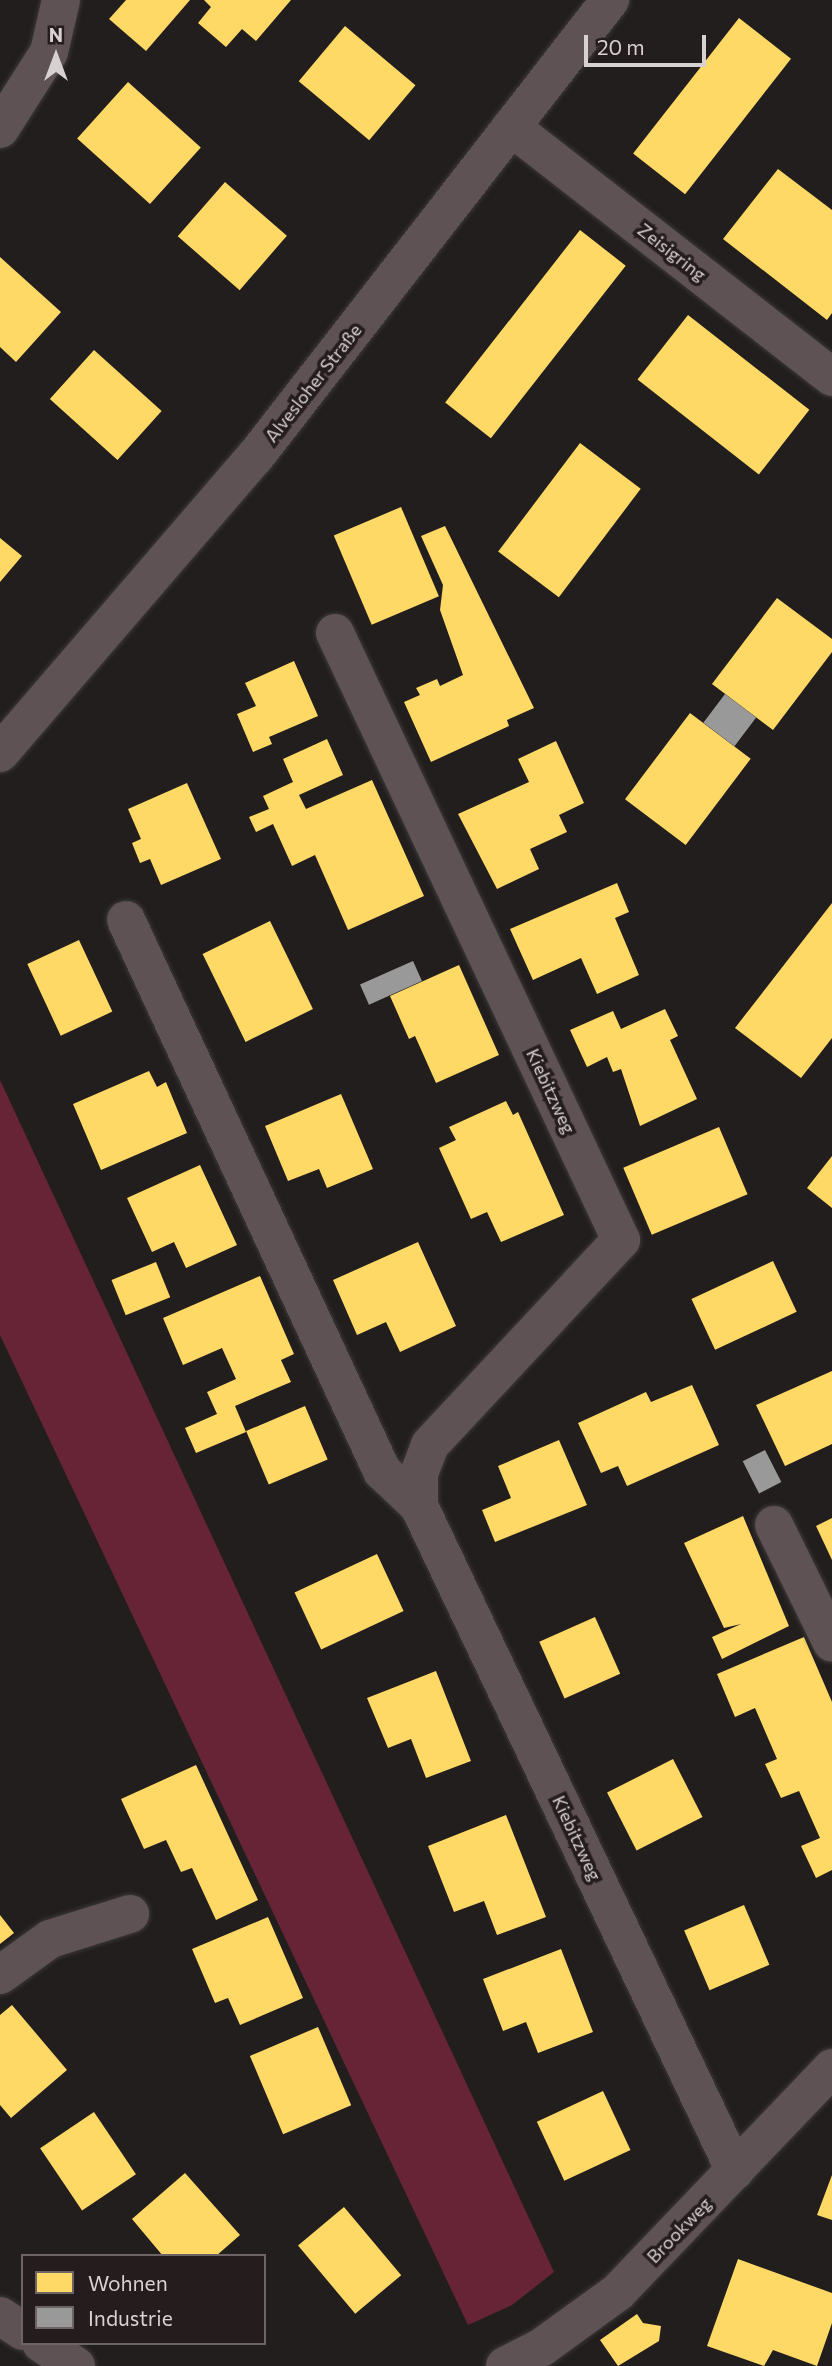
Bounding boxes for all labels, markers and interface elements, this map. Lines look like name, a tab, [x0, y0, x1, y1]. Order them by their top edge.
north arrow	[21, 21, 91, 91]
scale bar	[587, 21, 710, 65]
text: N	[49, 23, 63, 46]
text: 20 m	[597, 34, 645, 59]
street label: Zeisigring	[634, 219, 710, 285]
street label: Alvesloher Straße	[260, 320, 366, 446]
street label: Kiebitzweg	[522, 1045, 580, 1137]
street label: Kiebitzweg	[548, 1792, 606, 1884]
street label: Brookweg	[642, 2193, 716, 2267]
legend	[21, 2254, 266, 2345]
text: Wohnen	[88, 2270, 168, 2295]
text: Industrie	[88, 2305, 173, 2330]

